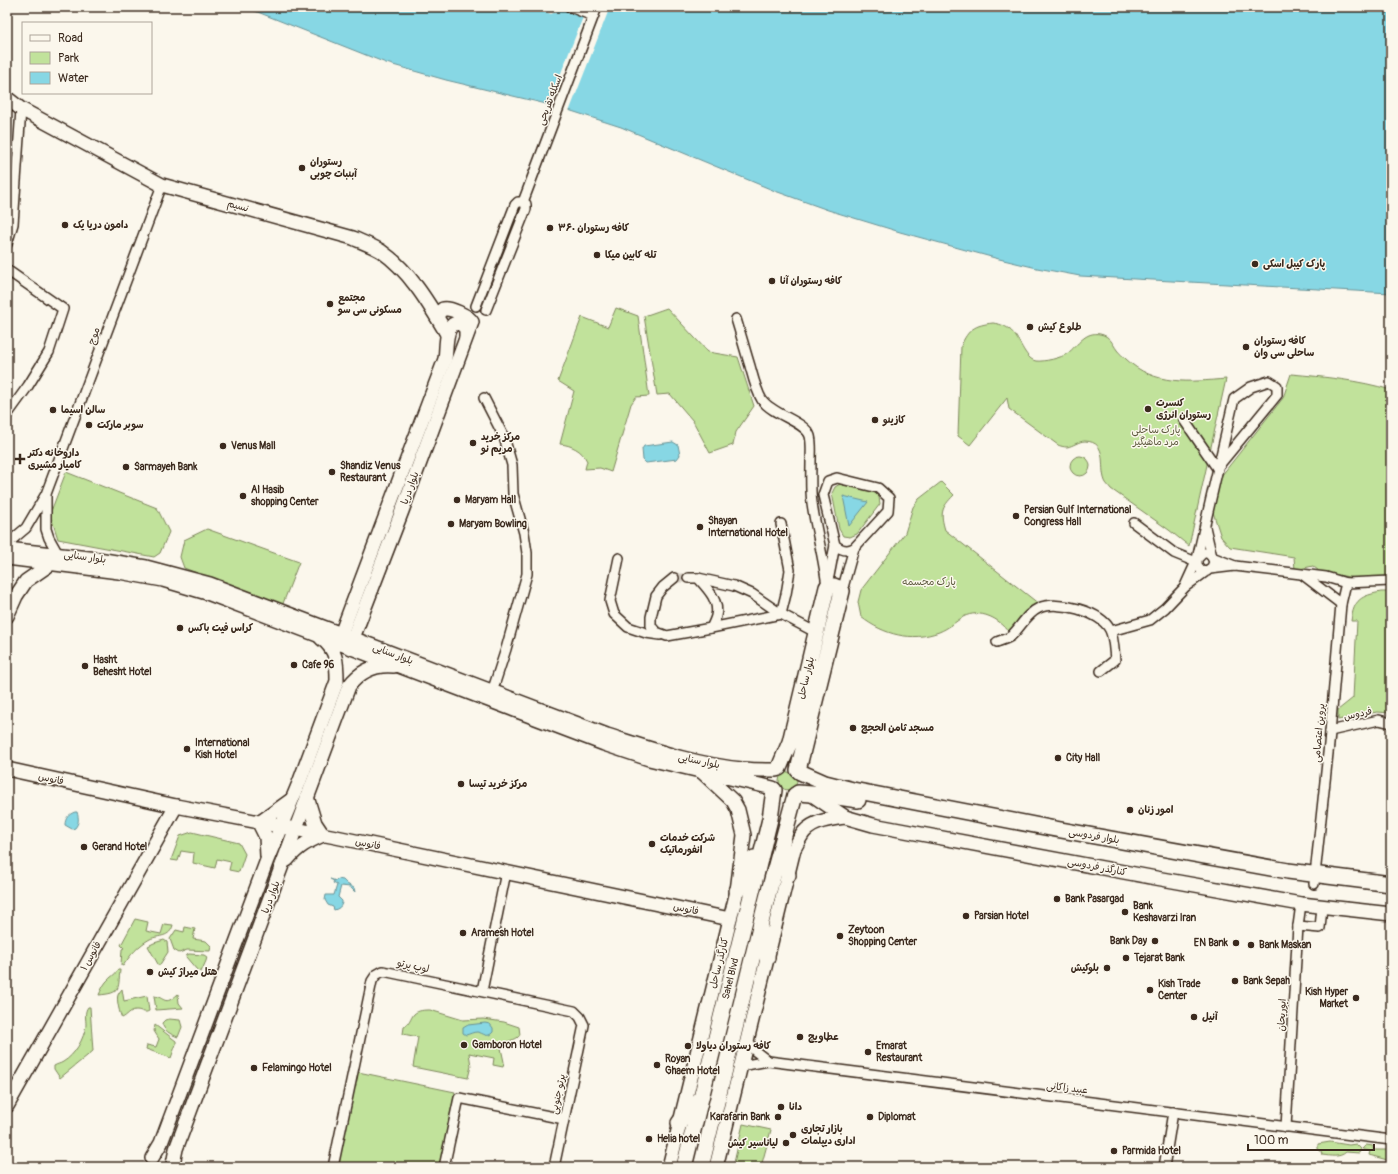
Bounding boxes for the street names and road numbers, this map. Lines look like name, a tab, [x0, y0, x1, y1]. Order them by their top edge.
street label: اسکله تفریحی	[535, 73, 566, 127]
street label: نسیم	[226, 197, 250, 216]
street label: موج	[85, 326, 104, 347]
street label: بلوار دریا	[399, 470, 421, 506]
street label: بلوار سنایی	[63, 548, 107, 567]
street label: بلوار سنایی	[371, 641, 415, 668]
street label: بلوار ساحل	[795, 655, 817, 700]
street label: پروین اعتصامی	[1310, 703, 1329, 763]
street label: فردوس	[1343, 705, 1373, 723]
street label: بلوار سنایی	[677, 751, 721, 772]
street label: فانوس	[37, 770, 65, 788]
street label: بلوار فردوسی	[1067, 826, 1120, 847]
street label: فانوس	[354, 835, 382, 853]
street label: کنارگذر فردوسی	[1066, 855, 1128, 880]
street label: بلوار دریا	[259, 879, 283, 915]
street label: فانوس	[672, 900, 700, 918]
street label: کنارگذر ساحل	[707, 936, 731, 990]
street label: فانوس ۱	[78, 939, 104, 973]
street label: لوپ پرتو	[395, 957, 430, 976]
street label: Sahel Blvd	[720, 957, 741, 1001]
street label: ابوریحان	[1275, 998, 1289, 1032]
street label: پرتو جنوبی	[548, 1073, 569, 1116]
street label: عبید زاکانی	[1045, 1079, 1088, 1097]

